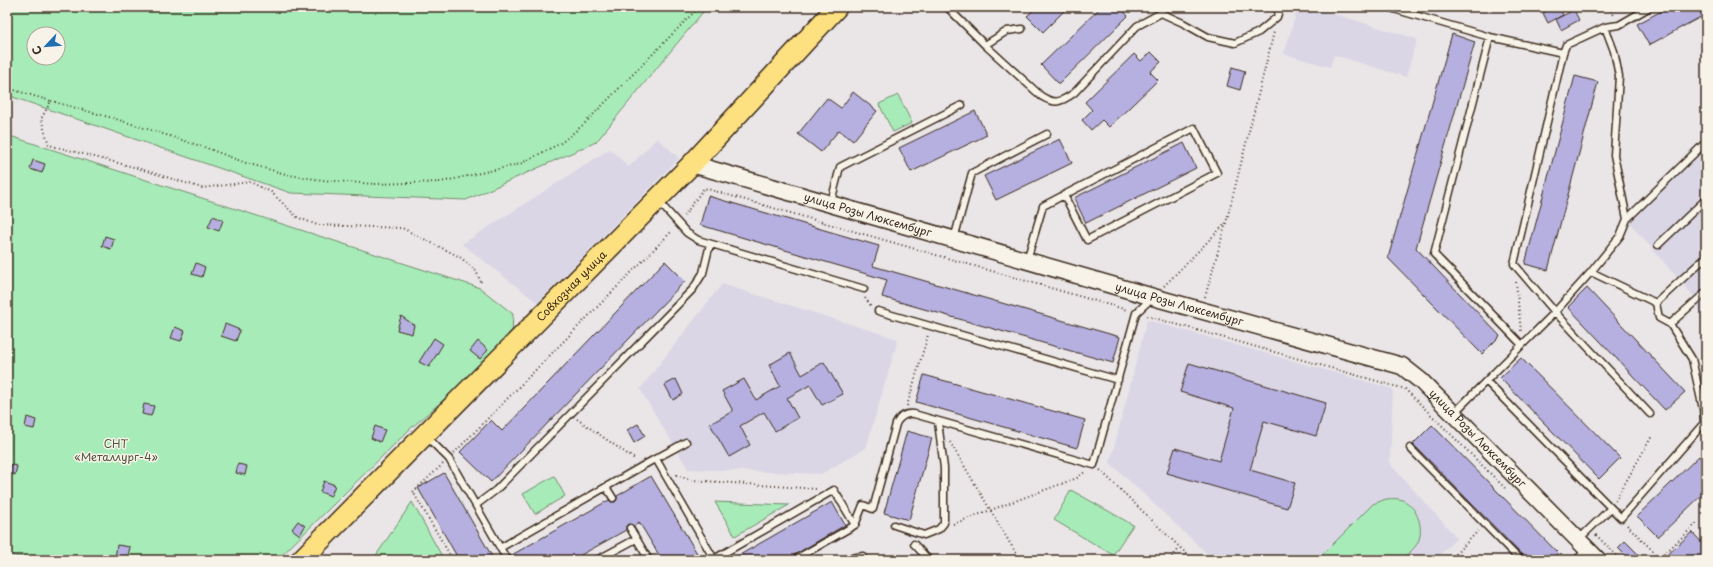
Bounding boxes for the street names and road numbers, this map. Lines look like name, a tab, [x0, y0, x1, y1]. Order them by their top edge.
street label: улица Розы Люксембург	[802, 188, 934, 241]
street label: Совхозная улица	[532, 246, 610, 325]
street label: улица Розы Люксембург	[1113, 278, 1245, 330]
street label: улица Розы Люксембург	[1425, 385, 1531, 491]

